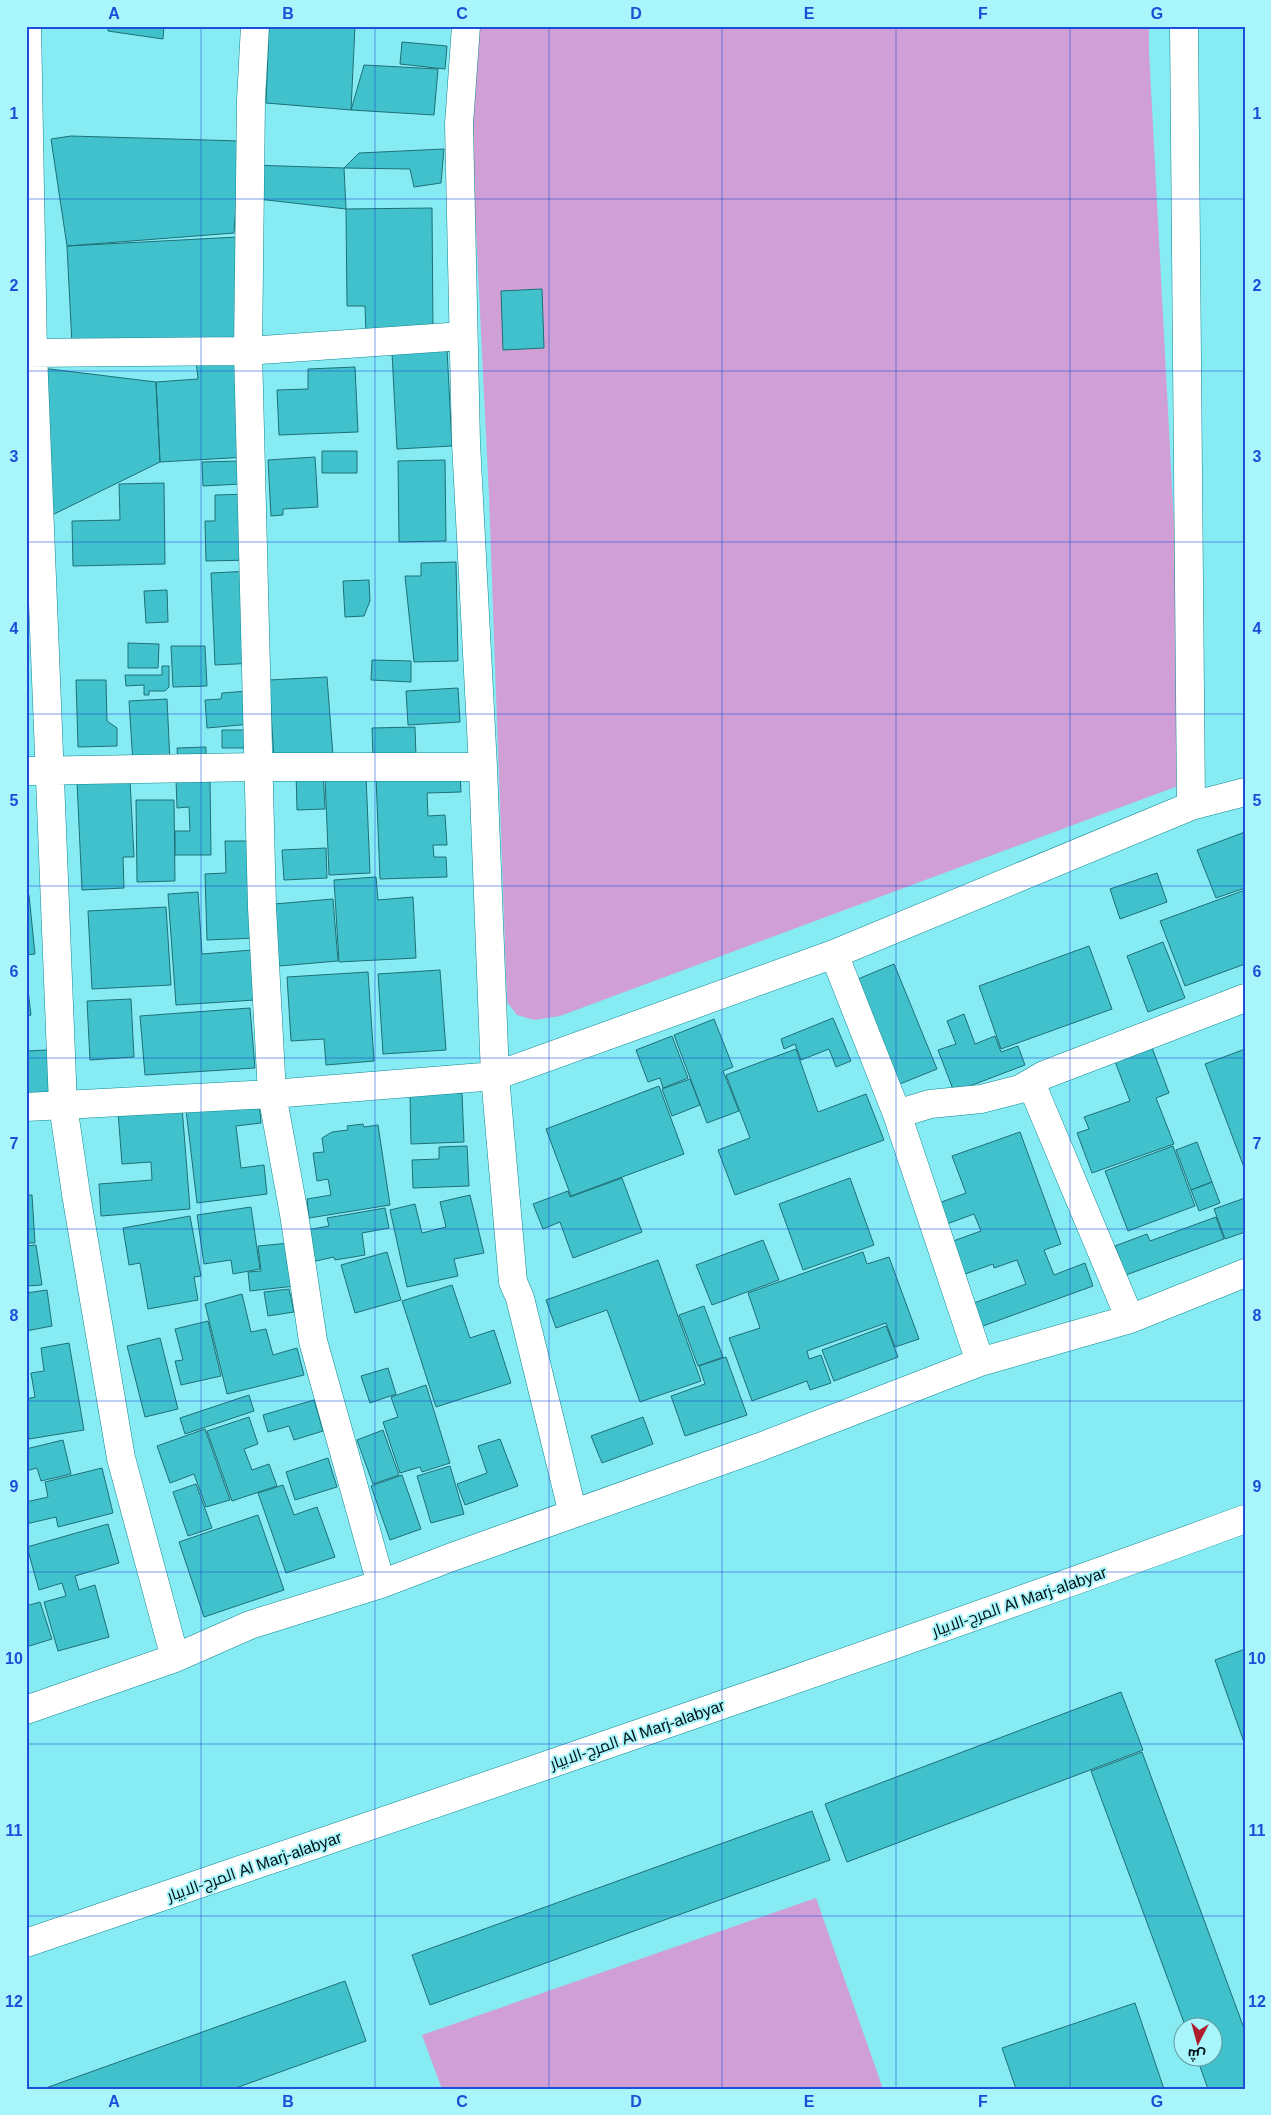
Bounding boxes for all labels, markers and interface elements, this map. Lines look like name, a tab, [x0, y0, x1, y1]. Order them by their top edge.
text: A	[108, 5, 120, 22]
text: B	[282, 5, 294, 22]
text: C	[456, 5, 468, 22]
text: D	[630, 5, 642, 22]
text: E	[804, 5, 815, 22]
text: F	[978, 5, 988, 22]
text: G	[1151, 5, 1163, 22]
text: 1	[10, 105, 19, 122]
text: 1	[1253, 105, 1262, 122]
text: 2	[10, 277, 19, 294]
text: 2	[1253, 277, 1262, 294]
text: 3	[10, 448, 19, 465]
text: 3	[1253, 448, 1262, 465]
text: 4	[10, 620, 19, 637]
text: 4	[1253, 620, 1262, 637]
text: 5	[10, 792, 19, 809]
text: 5	[1253, 792, 1262, 809]
text: 6	[10, 963, 19, 980]
text: 6	[1253, 963, 1262, 980]
text: 7	[10, 1135, 19, 1152]
text: 7	[1253, 1135, 1262, 1152]
text: 8	[10, 1307, 19, 1324]
text: 8	[1253, 1307, 1262, 1324]
text: 9	[10, 1478, 19, 1495]
text: 9	[1253, 1478, 1262, 1495]
street label: المرج-الابيار Al Marj-alabyar	[929, 1563, 1110, 1643]
text: 10	[5, 1650, 23, 1667]
text: 10	[1248, 1650, 1266, 1667]
street label: المرج-الابيار Al Marj-alabyar	[547, 1696, 728, 1776]
text: 11	[6, 1822, 23, 1839]
text: 11	[1249, 1822, 1266, 1839]
street label: المرج-الابيار Al Marj-alabyar	[164, 1828, 345, 1908]
text: 12	[5, 1993, 23, 2010]
text: 12	[1248, 1993, 1266, 2010]
north arrow	[1174, 2018, 1224, 2068]
text: ش	[1187, 2045, 1207, 2064]
text: A	[108, 2093, 120, 2110]
text: B	[282, 2093, 294, 2110]
text: C	[456, 2093, 468, 2110]
text: D	[630, 2093, 642, 2110]
text: E	[804, 2093, 815, 2110]
text: F	[978, 2093, 988, 2110]
text: G	[1151, 2093, 1163, 2110]

